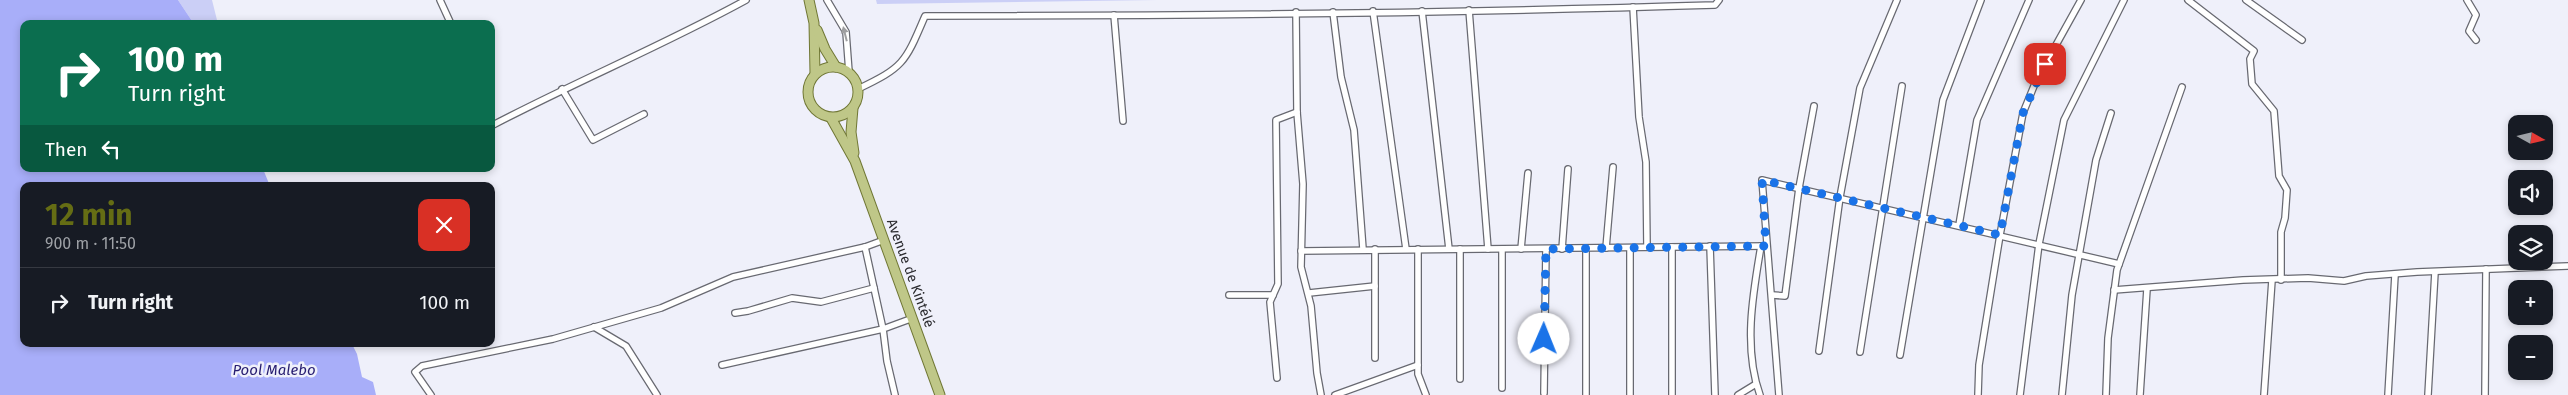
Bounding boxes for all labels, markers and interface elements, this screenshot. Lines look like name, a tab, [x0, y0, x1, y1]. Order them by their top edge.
one-way arrow	[841, 26, 849, 41]
text: 100 m	[128, 38, 223, 80]
icon: right	[45, 40, 110, 105]
pin	[2024, 43, 2066, 85]
icon: arrive	[2031, 50, 2059, 78]
text: Turn right	[128, 80, 225, 107]
north arrow	[2508, 115, 2552, 160]
map controls	[2508, 115, 2553, 380]
icon: left	[97, 135, 125, 163]
text: Then	[45, 138, 87, 161]
button: sound	[2508, 170, 2553, 215]
text: 12 min	[45, 197, 133, 233]
button: close	[418, 199, 470, 251]
street label: Avenue de Kintélé	[883, 217, 938, 330]
button: layers	[2508, 225, 2553, 270]
text: 900 m · 11:50	[45, 234, 136, 253]
button: +	[2508, 280, 2553, 325]
icon: right	[45, 289, 73, 317]
text: Turn right	[88, 291, 173, 314]
text: 100 m	[419, 291, 470, 314]
position arrow	[1517, 312, 1569, 364]
button: −	[2508, 335, 2553, 380]
water label: Pool Malebo	[232, 361, 316, 379]

